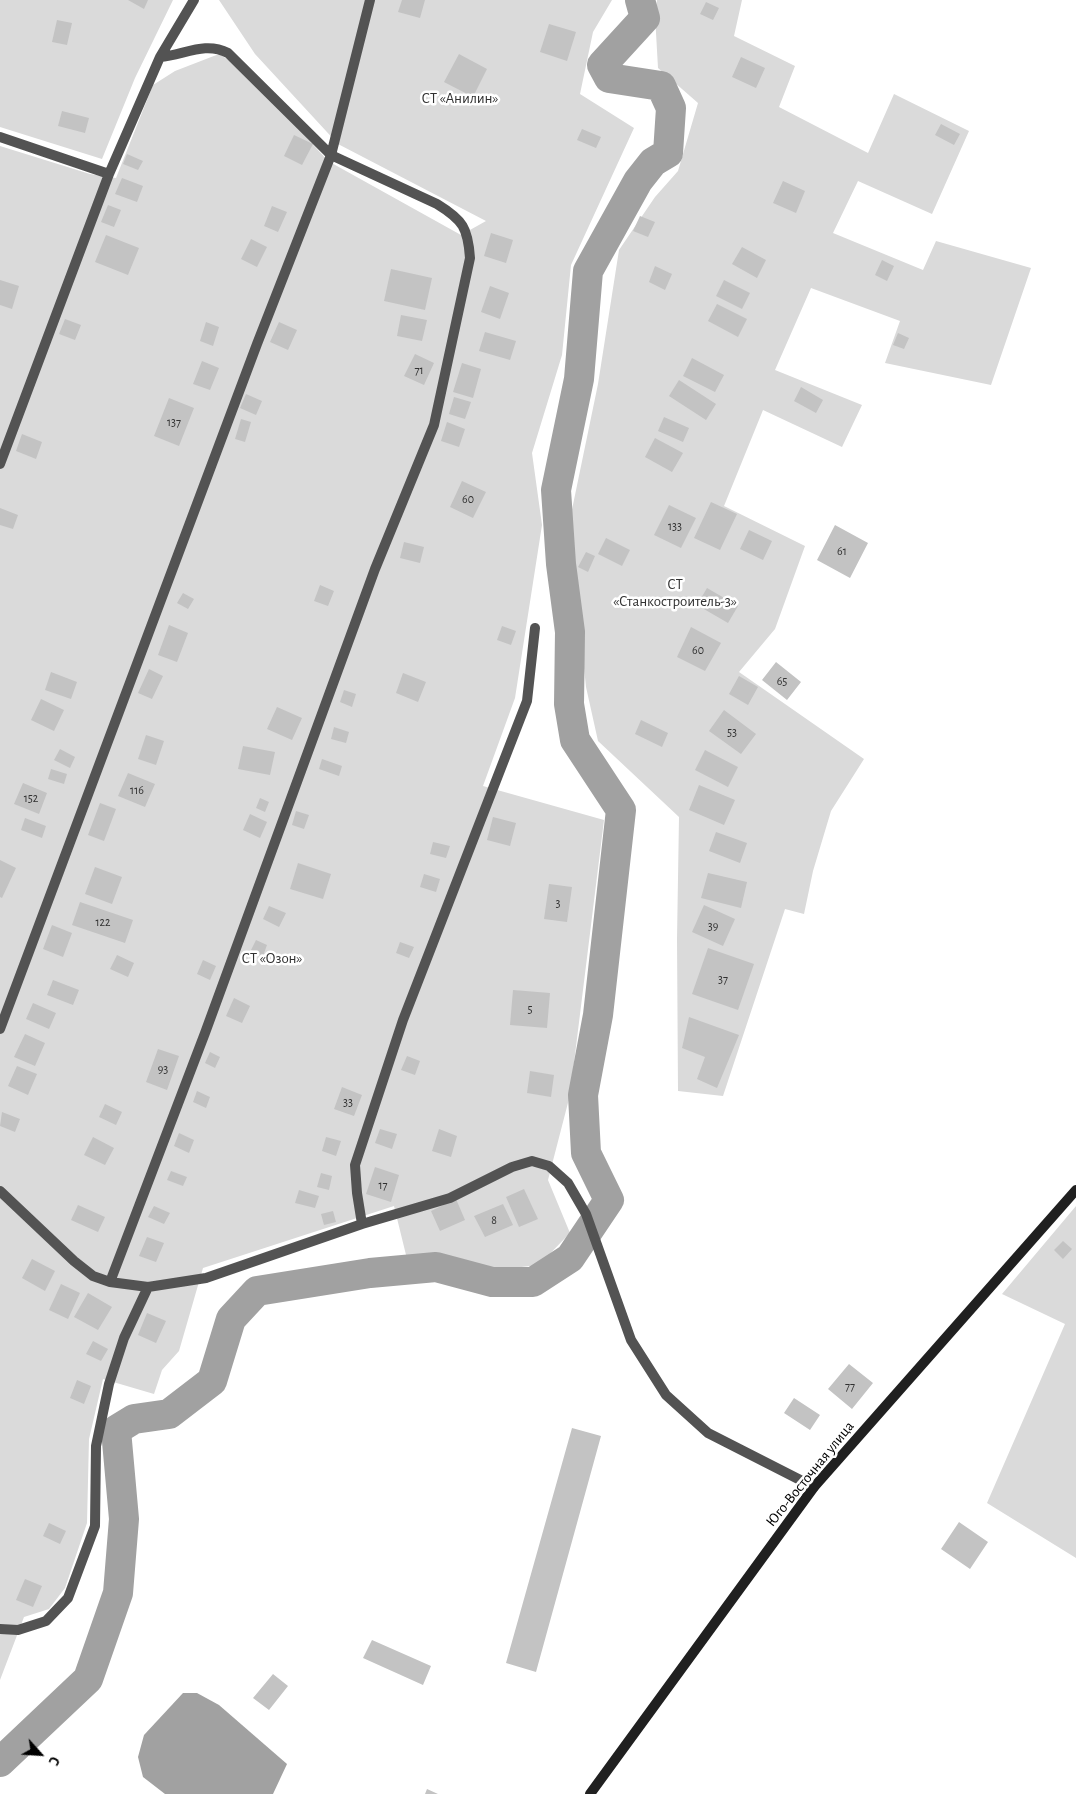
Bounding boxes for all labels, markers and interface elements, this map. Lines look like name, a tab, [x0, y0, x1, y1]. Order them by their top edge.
park label: СТ «Анилин»	[421, 89, 499, 107]
house number: 71	[414, 363, 424, 377]
house number: 137	[167, 415, 181, 429]
house number: 60	[462, 492, 474, 506]
house number: 133	[668, 519, 682, 533]
house number: 61	[837, 544, 847, 558]
park label: СТ «Станкостроитель-3»	[613, 575, 737, 610]
house number: 60	[692, 643, 704, 657]
house number: 65	[777, 674, 787, 688]
house number: 53	[727, 725, 737, 739]
house number: 116	[130, 783, 144, 797]
house number: 152	[24, 791, 38, 805]
house number: 3	[556, 896, 560, 910]
house number: 122	[95, 915, 111, 929]
house number: 39	[708, 919, 718, 933]
park label: СТ «Озон»	[241, 949, 303, 967]
house number: 37	[718, 972, 728, 986]
house number: 5	[527, 1002, 533, 1016]
house number: 93	[158, 1062, 168, 1076]
house number: 33	[343, 1095, 353, 1109]
house number: 17	[378, 1178, 388, 1192]
house number: 8	[491, 1213, 497, 1227]
house number: 77	[845, 1379, 855, 1393]
street label: Юго-Восточная улица	[762, 1418, 858, 1530]
north arrow	[15, 1729, 65, 1779]
text: С	[45, 1754, 61, 1767]

